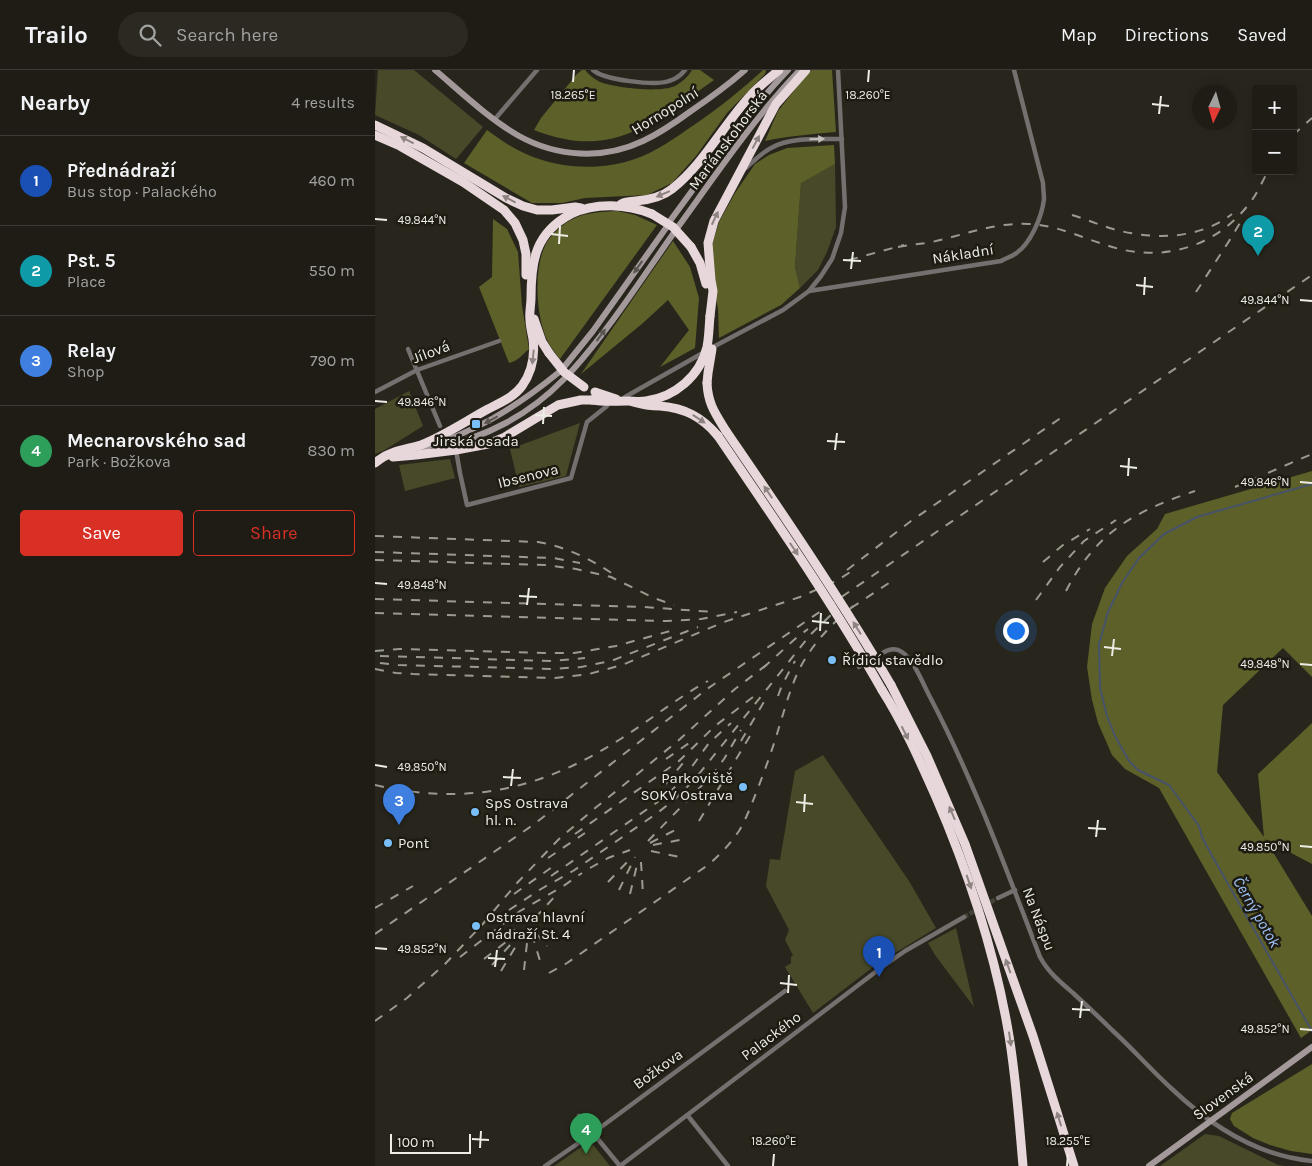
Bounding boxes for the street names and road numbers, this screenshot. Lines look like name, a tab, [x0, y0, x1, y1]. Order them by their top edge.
street label: Hornopolní	[628, 83, 702, 139]
street label: Mariánskohorská	[685, 87, 771, 193]
street label: Nákladní	[931, 240, 995, 268]
street label: Jílová	[410, 337, 452, 367]
street label: Ibsenova	[496, 460, 560, 492]
street label: Na Náspu	[1019, 885, 1059, 953]
street label: Palackého	[738, 1008, 804, 1064]
street label: Božkova	[630, 1045, 686, 1093]
street label: Slovenská	[1189, 1068, 1257, 1124]

